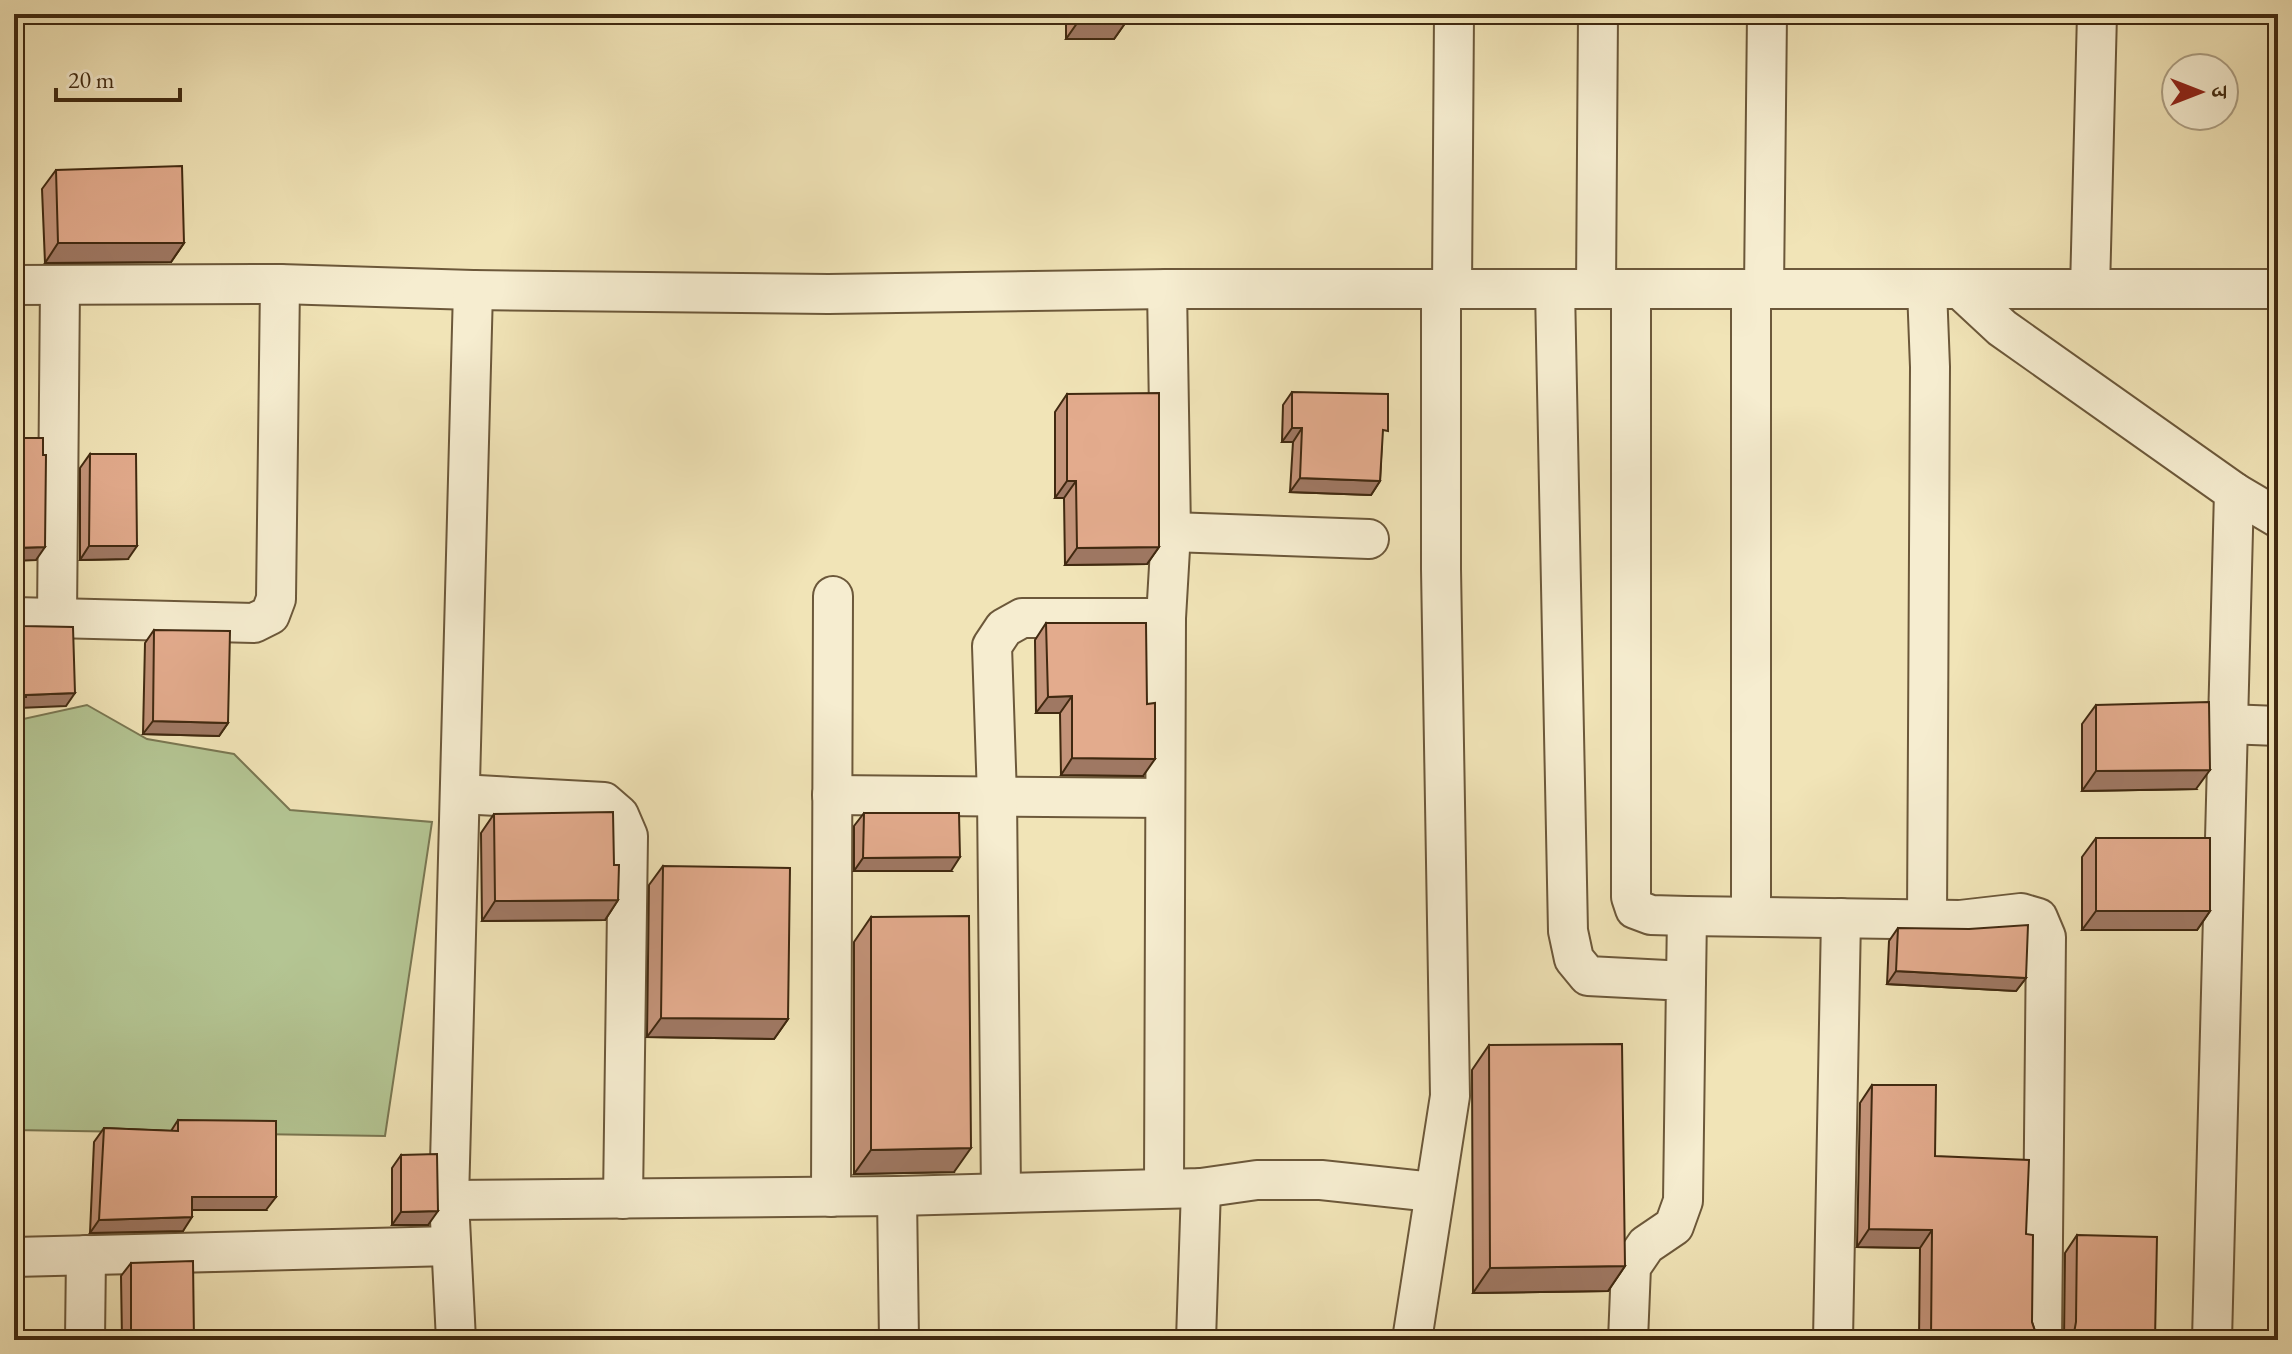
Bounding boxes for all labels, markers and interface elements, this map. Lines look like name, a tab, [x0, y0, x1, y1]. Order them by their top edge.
scale bar	[56, 52, 180, 102]
north arrow	[2160, 52, 2240, 132]
text: 20 m	[68, 64, 115, 95]
text: उ	[2205, 84, 2234, 99]

